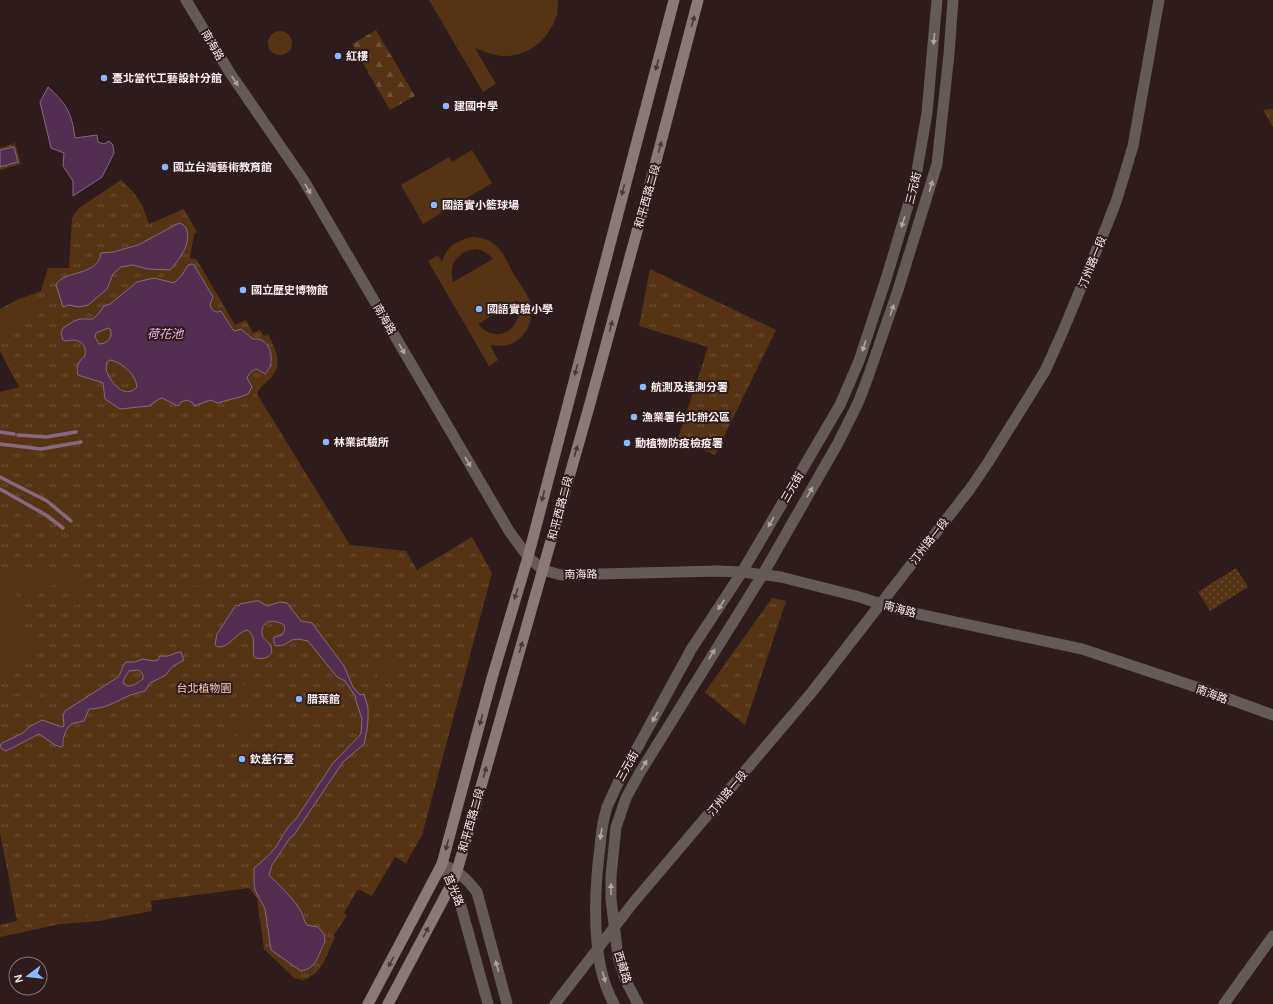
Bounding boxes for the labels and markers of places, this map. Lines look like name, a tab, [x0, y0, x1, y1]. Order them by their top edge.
place label: 紅樓	[346, 50, 368, 62]
marker: 紅樓	[333, 51, 343, 61]
place label: 臺北當代工藝設計分館	[112, 72, 222, 84]
marker: 臺北當代工藝設計分館	[99, 73, 109, 83]
place label: 建國中學	[454, 100, 498, 112]
marker: 建國中學	[441, 101, 451, 111]
place label: 國立台灣藝術教育館	[173, 161, 272, 173]
marker: 國立台灣藝術教育館	[160, 162, 170, 172]
place label: 國語實小籃球場	[442, 199, 519, 211]
marker: 國語實小籃球場	[429, 200, 439, 210]
place label: 國立歷史博物館	[251, 284, 328, 296]
marker: 國立歷史博物館	[238, 285, 248, 295]
place label: 國語實驗小學	[487, 303, 553, 315]
marker: 國語實驗小學	[474, 304, 484, 314]
place label: 航測及遙測分署	[651, 381, 728, 393]
marker: 航測及遙測分署	[638, 382, 648, 392]
place label: 漁業署台北辦公區	[642, 411, 730, 423]
marker: 漁業署台北辦公區	[629, 412, 639, 422]
place label: 林業試驗所	[334, 436, 389, 448]
marker: 林業試驗所	[321, 437, 331, 447]
place label: 動植物防疫檢疫署	[635, 437, 723, 449]
marker: 動植物防疫檢疫署	[622, 438, 632, 448]
place label: 腊葉館	[307, 693, 340, 705]
marker: 腊葉館	[294, 694, 304, 704]
place label: 欽差行臺	[250, 753, 294, 765]
marker: 欽差行臺	[237, 754, 247, 764]

